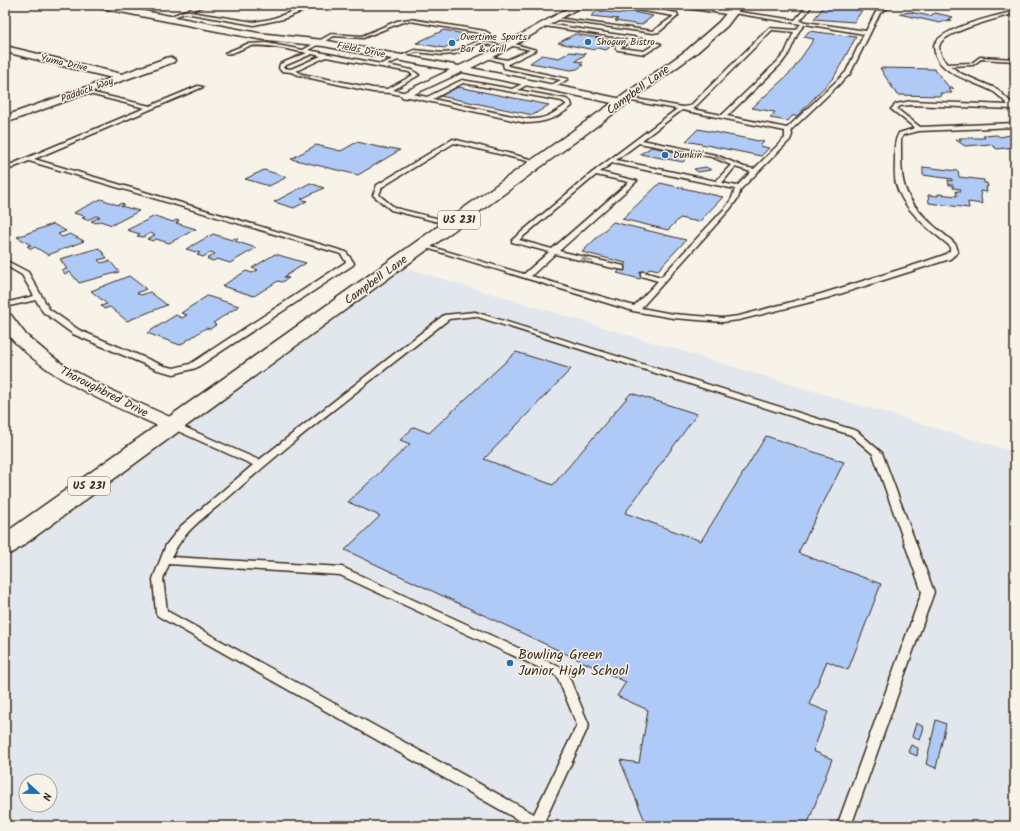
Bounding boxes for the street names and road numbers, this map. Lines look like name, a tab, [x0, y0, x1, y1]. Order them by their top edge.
street label: Fields Drive	[336, 38, 387, 63]
street label: Yuma Drive	[39, 50, 90, 76]
street label: Campbell Lane	[602, 60, 674, 120]
street label: Paddock Way	[58, 73, 116, 107]
road number: US 231	[438, 211, 480, 229]
street label: Campbell Lane	[340, 250, 412, 310]
street label: Thoroughbred Drive	[56, 361, 152, 423]
road number: US 231	[68, 477, 110, 495]

